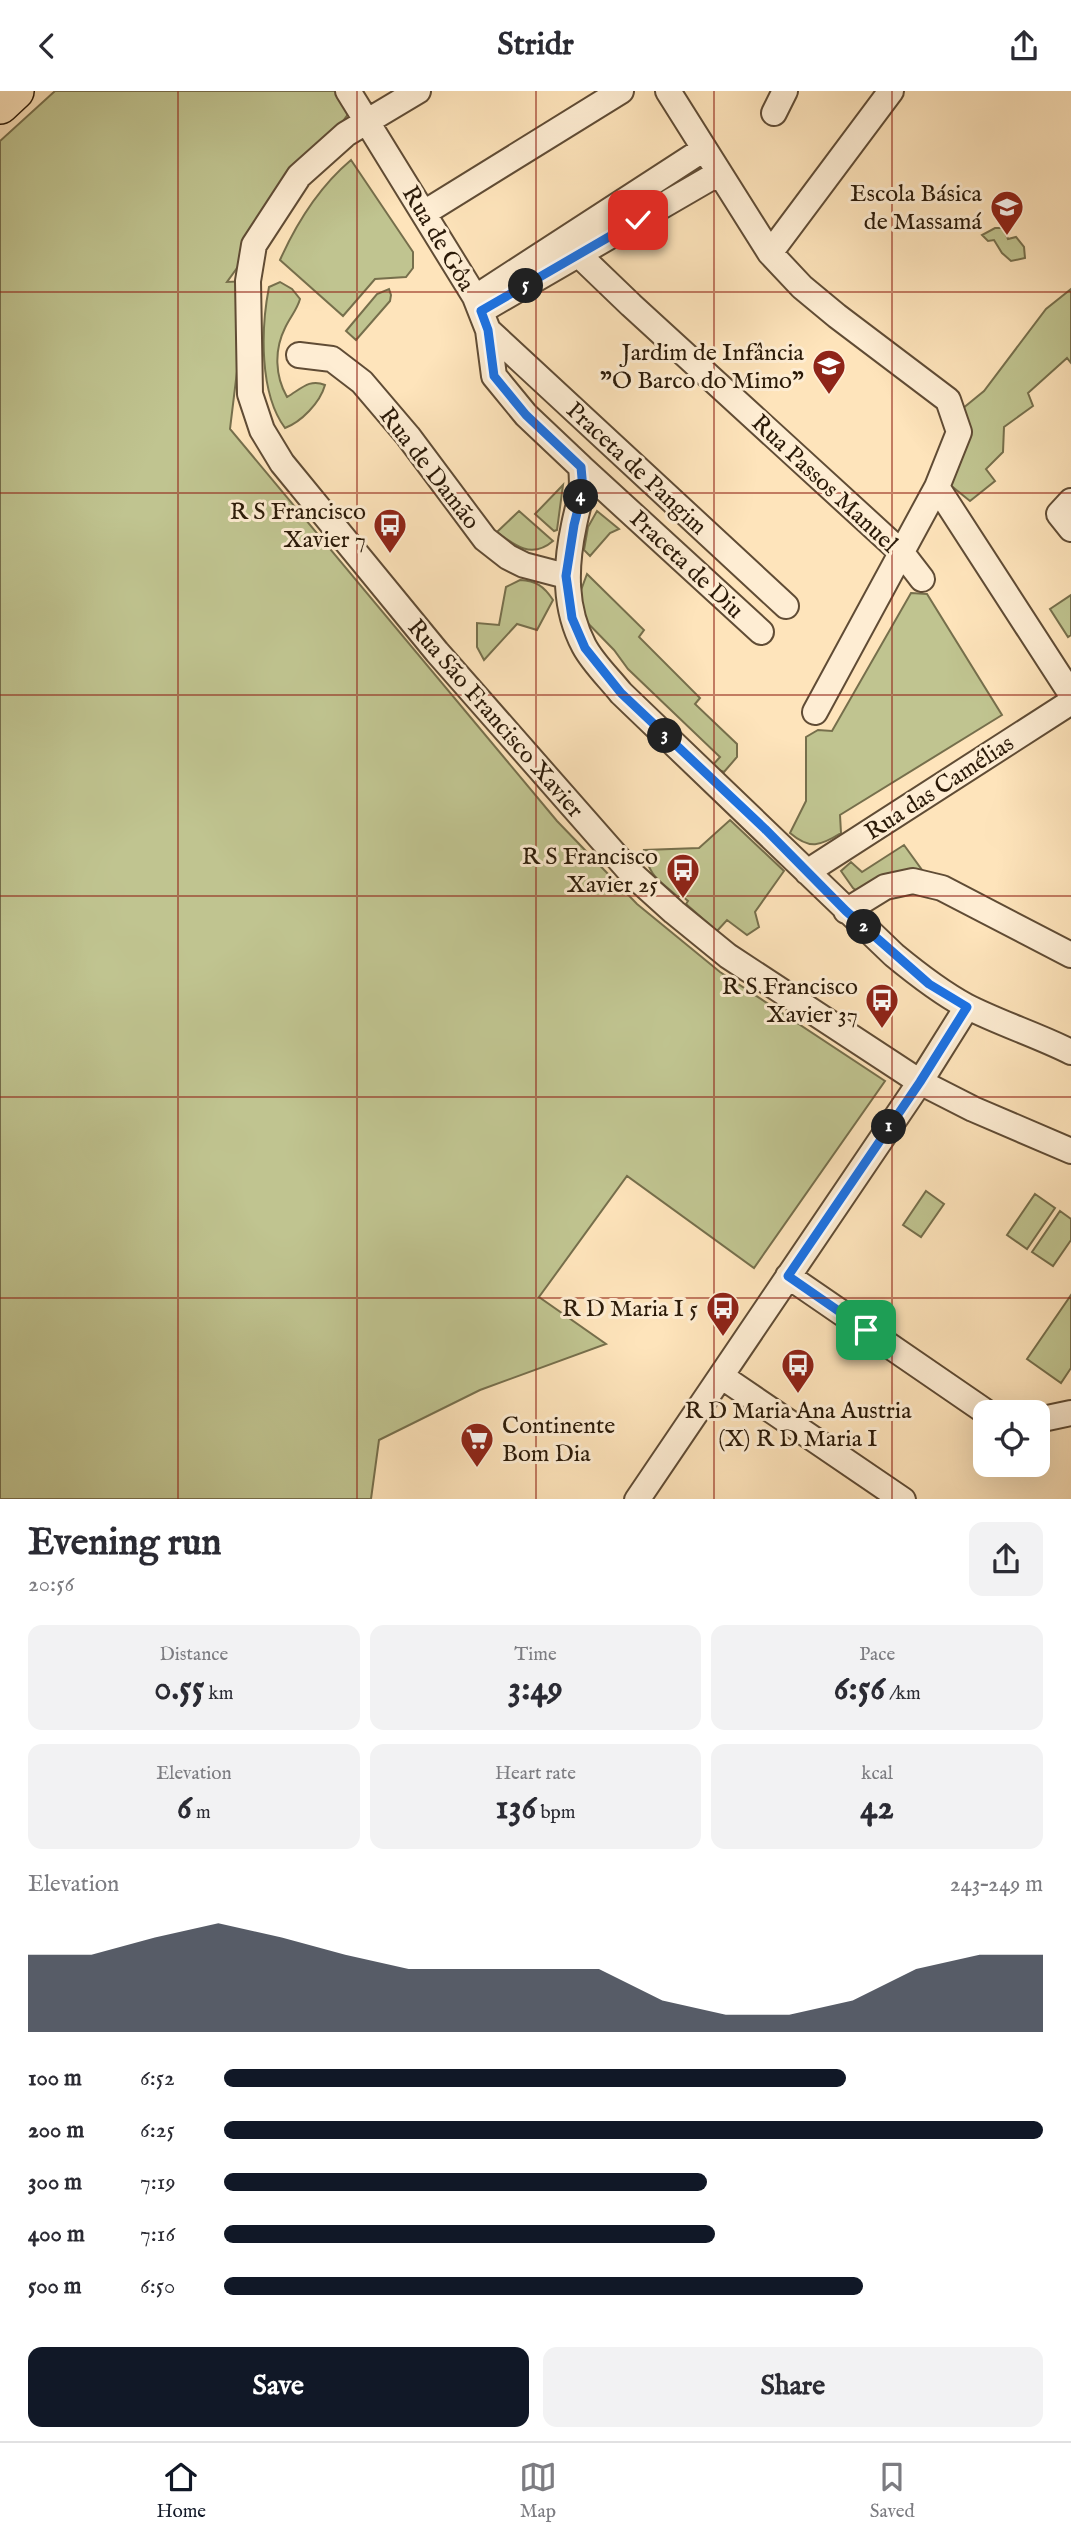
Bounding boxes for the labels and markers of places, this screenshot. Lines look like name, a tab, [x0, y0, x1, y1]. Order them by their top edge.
place label: Escola Básica de Massamá	[850, 179, 983, 238]
school or university icon: Escola Básica de Massamá	[988, 188, 1026, 237]
pin	[608, 190, 668, 250]
pin: 5	[508, 269, 544, 303]
place label: Jardim de Infância "O Barco do Mimo"	[600, 338, 805, 397]
school or university icon: Jardim de Infância "O Barco do Mimo"	[810, 347, 848, 396]
pin: 4	[564, 479, 598, 515]
place label: R S Francisco Xavier 7	[230, 497, 366, 556]
bus stop icon: R S Francisco Xavier 7	[371, 506, 409, 555]
pin: 3	[648, 719, 682, 753]
place label: R S Francisco Xavier 25	[522, 842, 658, 901]
bus stop icon: R S Francisco Xavier 25	[664, 851, 702, 900]
pin: 2	[846, 909, 882, 945]
place label: R S Francisco Xavier 37	[722, 972, 858, 1031]
bus stop icon: R S Francisco Xavier 37	[863, 981, 901, 1030]
pin: 1	[872, 1109, 906, 1145]
bus stop icon: R D Maria I 5	[704, 1289, 742, 1338]
place label: R D Maria I 5	[562, 1294, 698, 1325]
pin	[836, 1300, 896, 1360]
bus stop icon: R D Maria Ana Austria (X) R D Maria I	[779, 1346, 817, 1395]
place label: R D Maria Ana Austria (X) R D Maria I	[684, 1396, 912, 1455]
place label: Continente Bom Dia	[502, 1411, 615, 1470]
supermarket icon: Continente Bom Dia	[458, 1420, 496, 1469]

